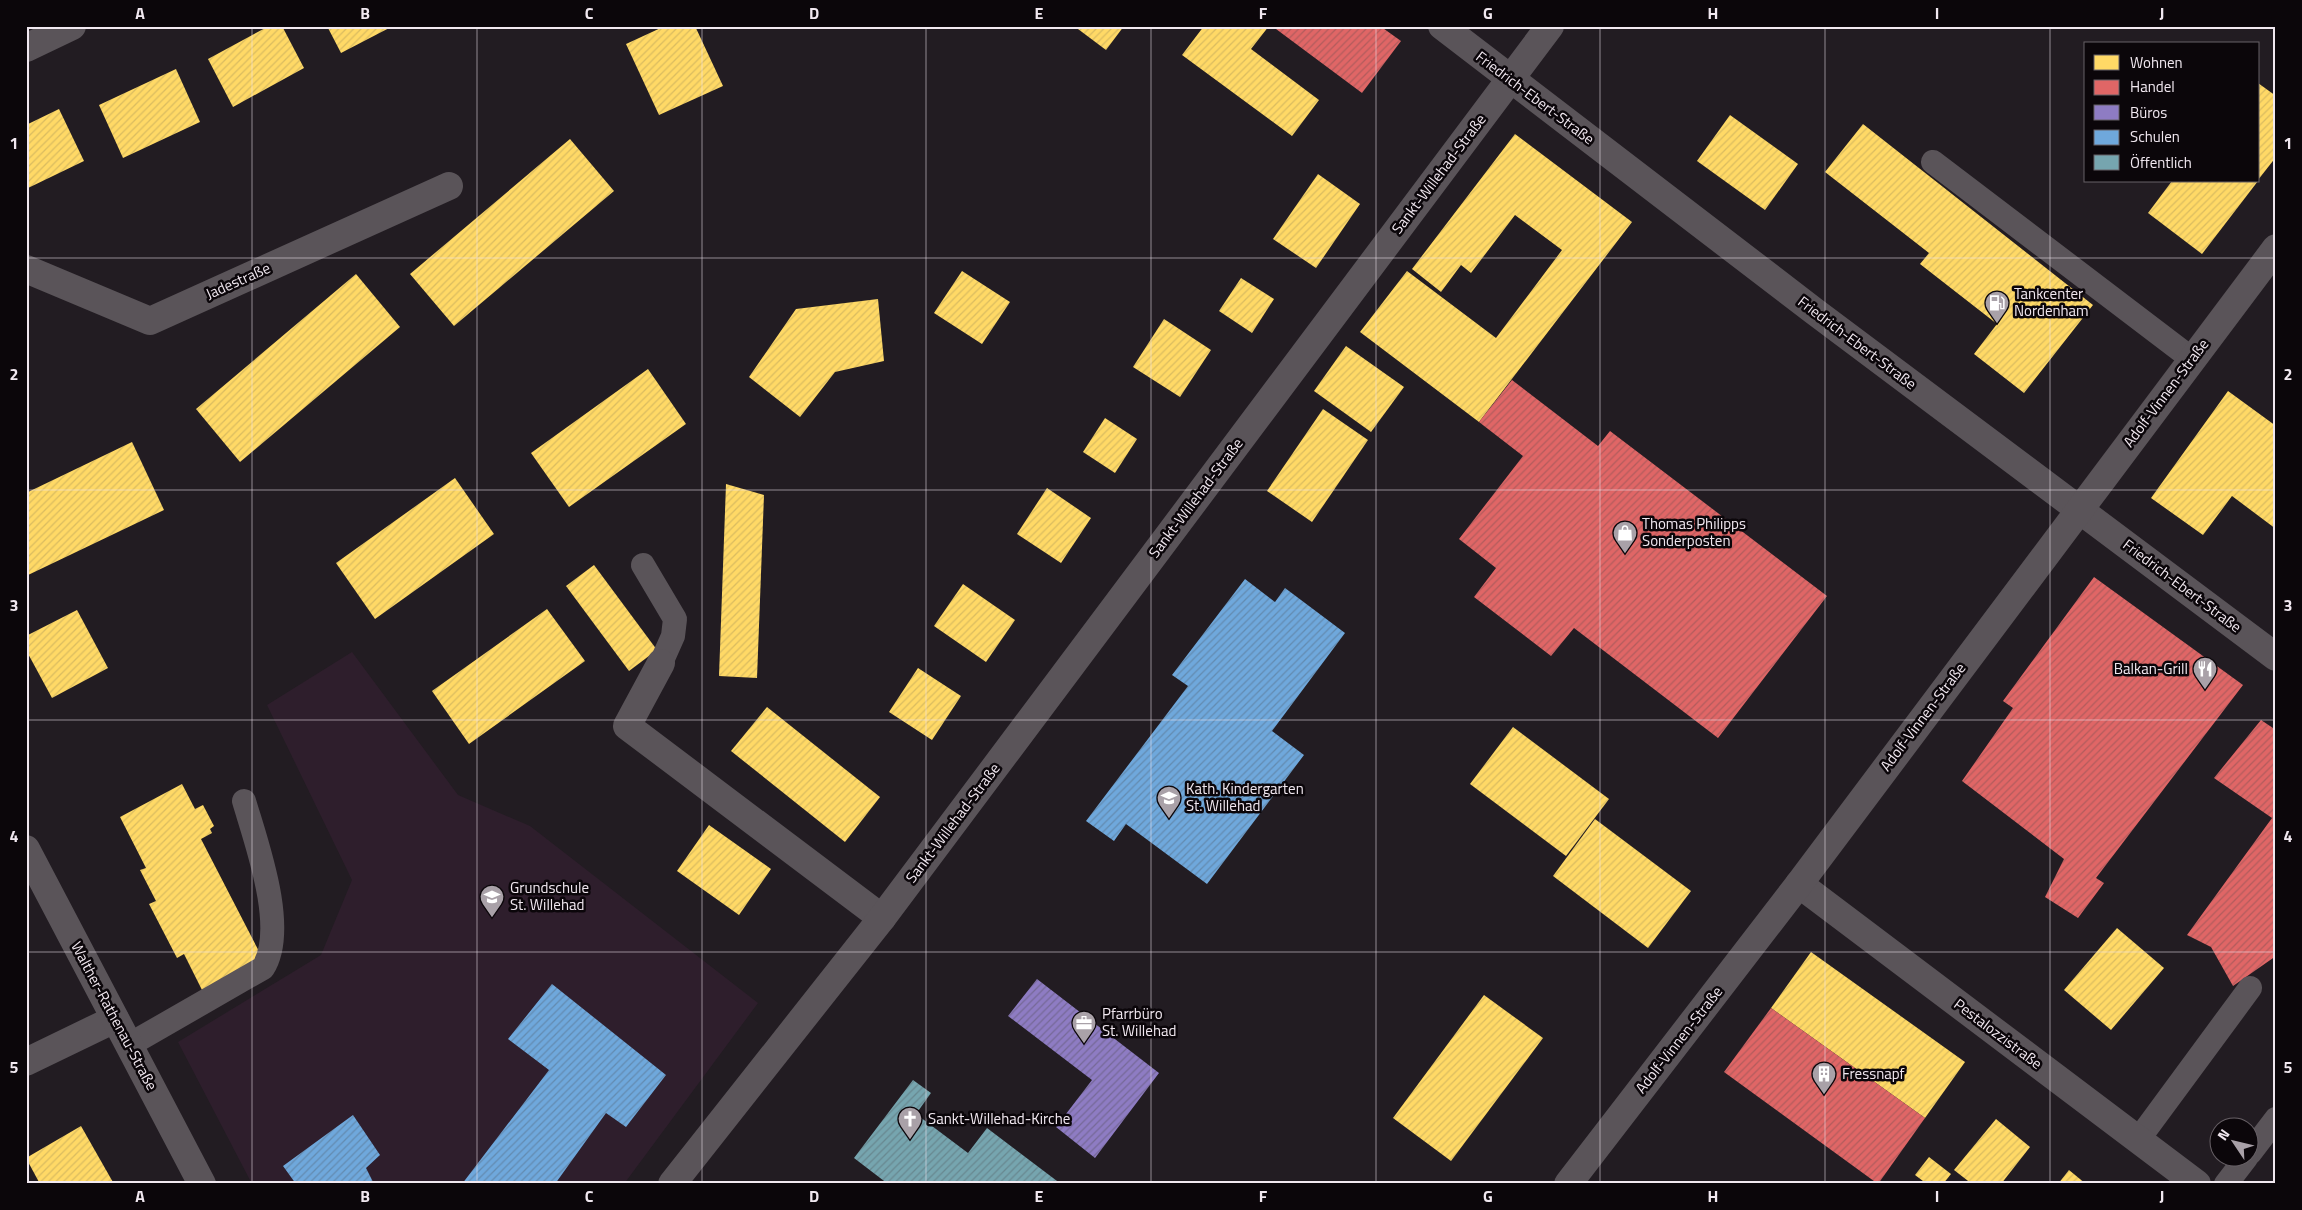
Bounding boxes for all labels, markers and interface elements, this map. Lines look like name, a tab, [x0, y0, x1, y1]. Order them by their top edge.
text: A	[135, 1, 145, 25]
text: B	[360, 1, 370, 25]
text: C	[585, 1, 594, 25]
text: D	[809, 1, 819, 25]
text: E	[1035, 1, 1044, 25]
text: F	[1259, 1, 1268, 25]
text: G	[1483, 1, 1493, 25]
text: H	[1708, 1, 1718, 25]
text: I	[1935, 1, 1939, 25]
text: J	[2160, 1, 2164, 25]
legend	[2084, 42, 2260, 182]
street label: Friedrich-Ebert-Straße	[1471, 45, 1599, 150]
text: Wohnen	[2130, 51, 2183, 74]
text: Handel	[2130, 75, 2175, 98]
text: Büros	[2130, 101, 2167, 124]
street label: Sankt-Willehad-Straße	[1386, 109, 1491, 239]
text: Schulen	[2130, 125, 2180, 148]
text: 1	[10, 131, 18, 155]
text: 1	[2284, 131, 2292, 155]
text: Öffentlich	[2130, 151, 2192, 174]
street label: Jadestraße	[202, 256, 274, 305]
place label: Tankcenter Nordenham	[2014, 282, 2089, 322]
street label: Friedrich-Ebert-Straße	[1793, 290, 1921, 395]
fuel station icon: Tankcenter Nordenham	[1984, 290, 2010, 324]
street label: Adolf-Vinnen-Straße	[2117, 334, 2214, 452]
text: 2	[10, 362, 18, 386]
text: 2	[2284, 362, 2292, 386]
street label: Sankt-Willehad-Straße	[1143, 433, 1248, 563]
place label: Thomas Philipps Sonderposten	[1642, 512, 1746, 552]
shop icon: Thomas Philipps Sonderposten	[1612, 520, 1638, 554]
street label: Friedrich-Ebert-Straße	[2118, 533, 2246, 638]
text: 3	[10, 593, 18, 617]
text: 3	[2284, 593, 2292, 617]
restaurant icon: Balkan-Grill	[2192, 656, 2218, 690]
place label: Balkan-Grill	[2114, 657, 2188, 680]
street label: Adolf-Vinnen-Straße	[1874, 658, 1971, 776]
street label: Sankt-Willehad-Straße	[900, 758, 1005, 888]
place label: Kath. Kindergarten St. Willehad	[1186, 777, 1304, 817]
school or university icon: Kath. Kindergarten St. Willehad	[1156, 785, 1182, 819]
text: 4	[10, 824, 19, 848]
text: 4	[2284, 824, 2293, 848]
place label: Grundschule St. Willehad	[510, 876, 589, 916]
school or university icon: Grundschule St. Willehad	[479, 884, 505, 918]
street label: Walther-Rathenau-Straße	[65, 937, 163, 1094]
street label: Adolf-Vinnen-Straße	[1629, 981, 1728, 1098]
street label: Pestalozzistraße	[1949, 993, 2047, 1075]
place label: Pfarrbüro St. Willehad	[1102, 1002, 1176, 1042]
office icon: Pfarrbüro St. Willehad	[1071, 1010, 1097, 1044]
text: 5	[10, 1055, 19, 1079]
text: 5	[2284, 1055, 2293, 1079]
building icon: Fressnapf	[1811, 1061, 1837, 1095]
place label: Fressnapf	[1842, 1062, 1905, 1085]
church icon: Sankt-Willehad-Kirche	[897, 1106, 923, 1140]
place label: Sankt-Willehad-Kirche	[928, 1107, 1070, 1130]
north arrow	[2210, 1118, 2260, 1168]
text: N	[2212, 1124, 2234, 1144]
text: A	[135, 1184, 145, 1208]
text: B	[360, 1184, 370, 1208]
text: C	[585, 1184, 594, 1208]
text: D	[809, 1184, 819, 1208]
text: E	[1035, 1184, 1044, 1208]
text: F	[1259, 1184, 1268, 1208]
text: G	[1483, 1184, 1493, 1208]
text: H	[1708, 1184, 1718, 1208]
text: I	[1935, 1184, 1939, 1208]
text: J	[2160, 1184, 2164, 1208]

